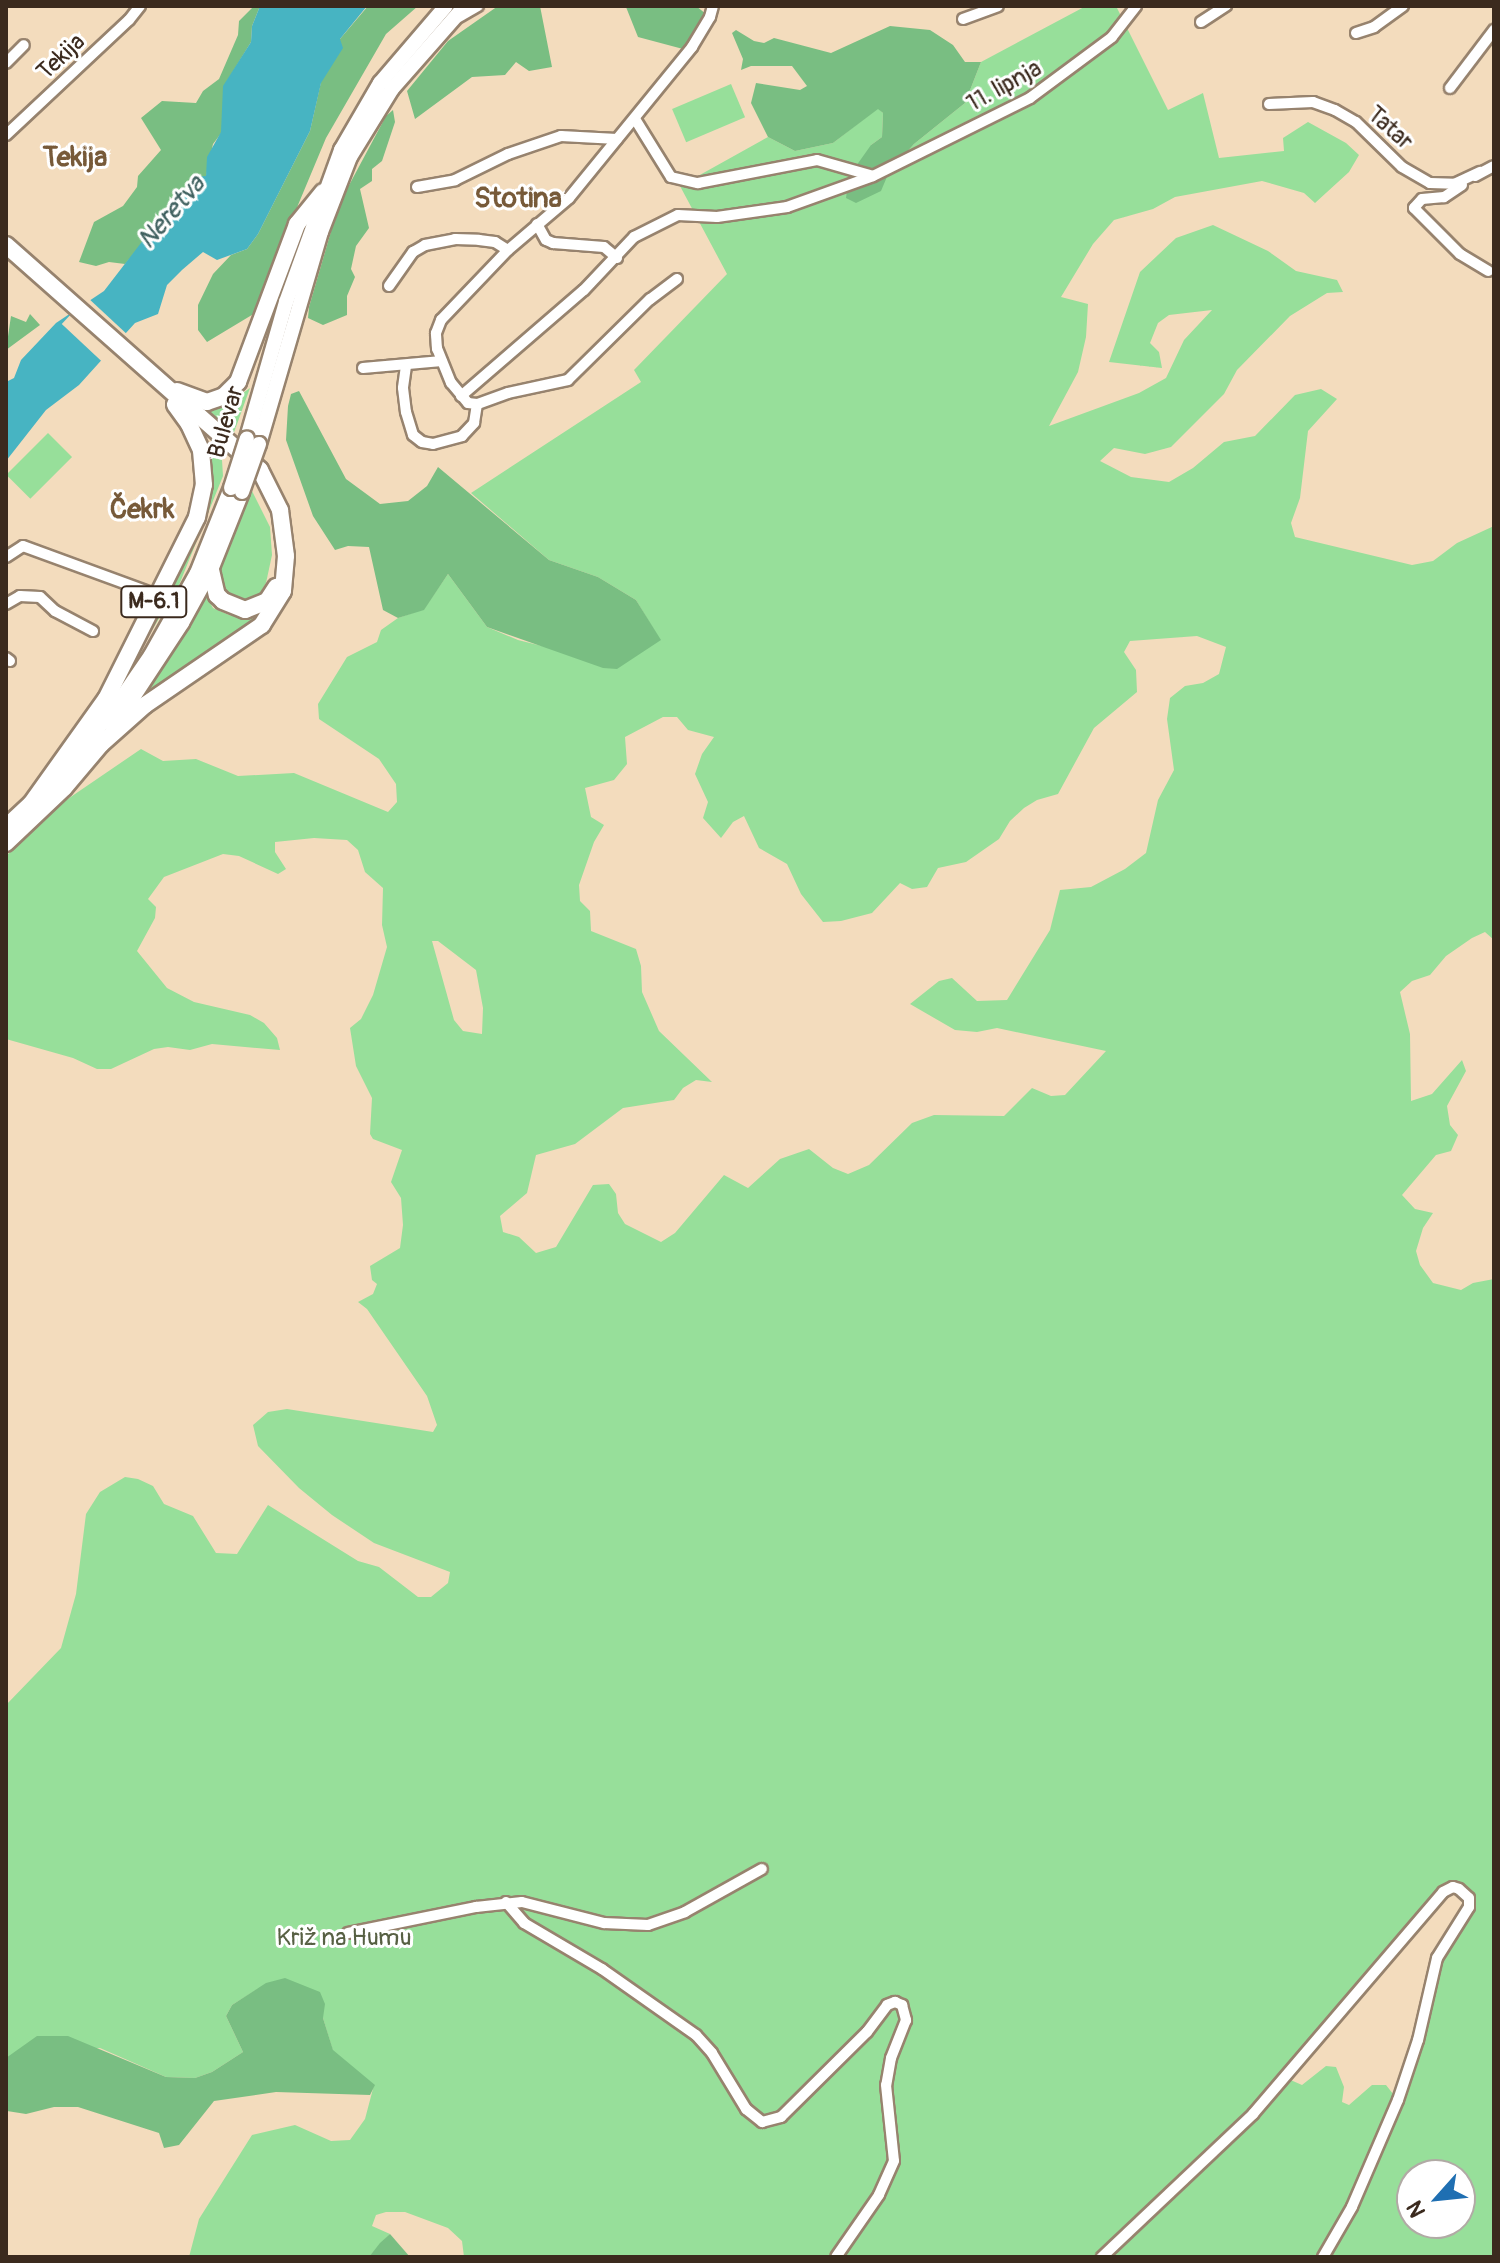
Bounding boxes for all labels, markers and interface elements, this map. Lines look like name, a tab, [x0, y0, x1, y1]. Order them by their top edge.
street label: Tekija	[31, 28, 91, 86]
street label: 11. lipnja	[962, 54, 1046, 118]
street label: Tatar	[1361, 100, 1419, 156]
district label: Tekija	[43, 141, 107, 175]
water label: Neretva	[132, 170, 212, 256]
district label: Stotina	[474, 182, 562, 216]
street label: Bulevar	[202, 383, 250, 461]
district label: Čekrk	[110, 493, 174, 527]
road number: M-6.1	[120, 584, 188, 620]
park label: Križ na Humu	[277, 1924, 411, 1952]
north arrow	[1396, 2159, 1476, 2239]
text: N	[1401, 2196, 1432, 2222]

